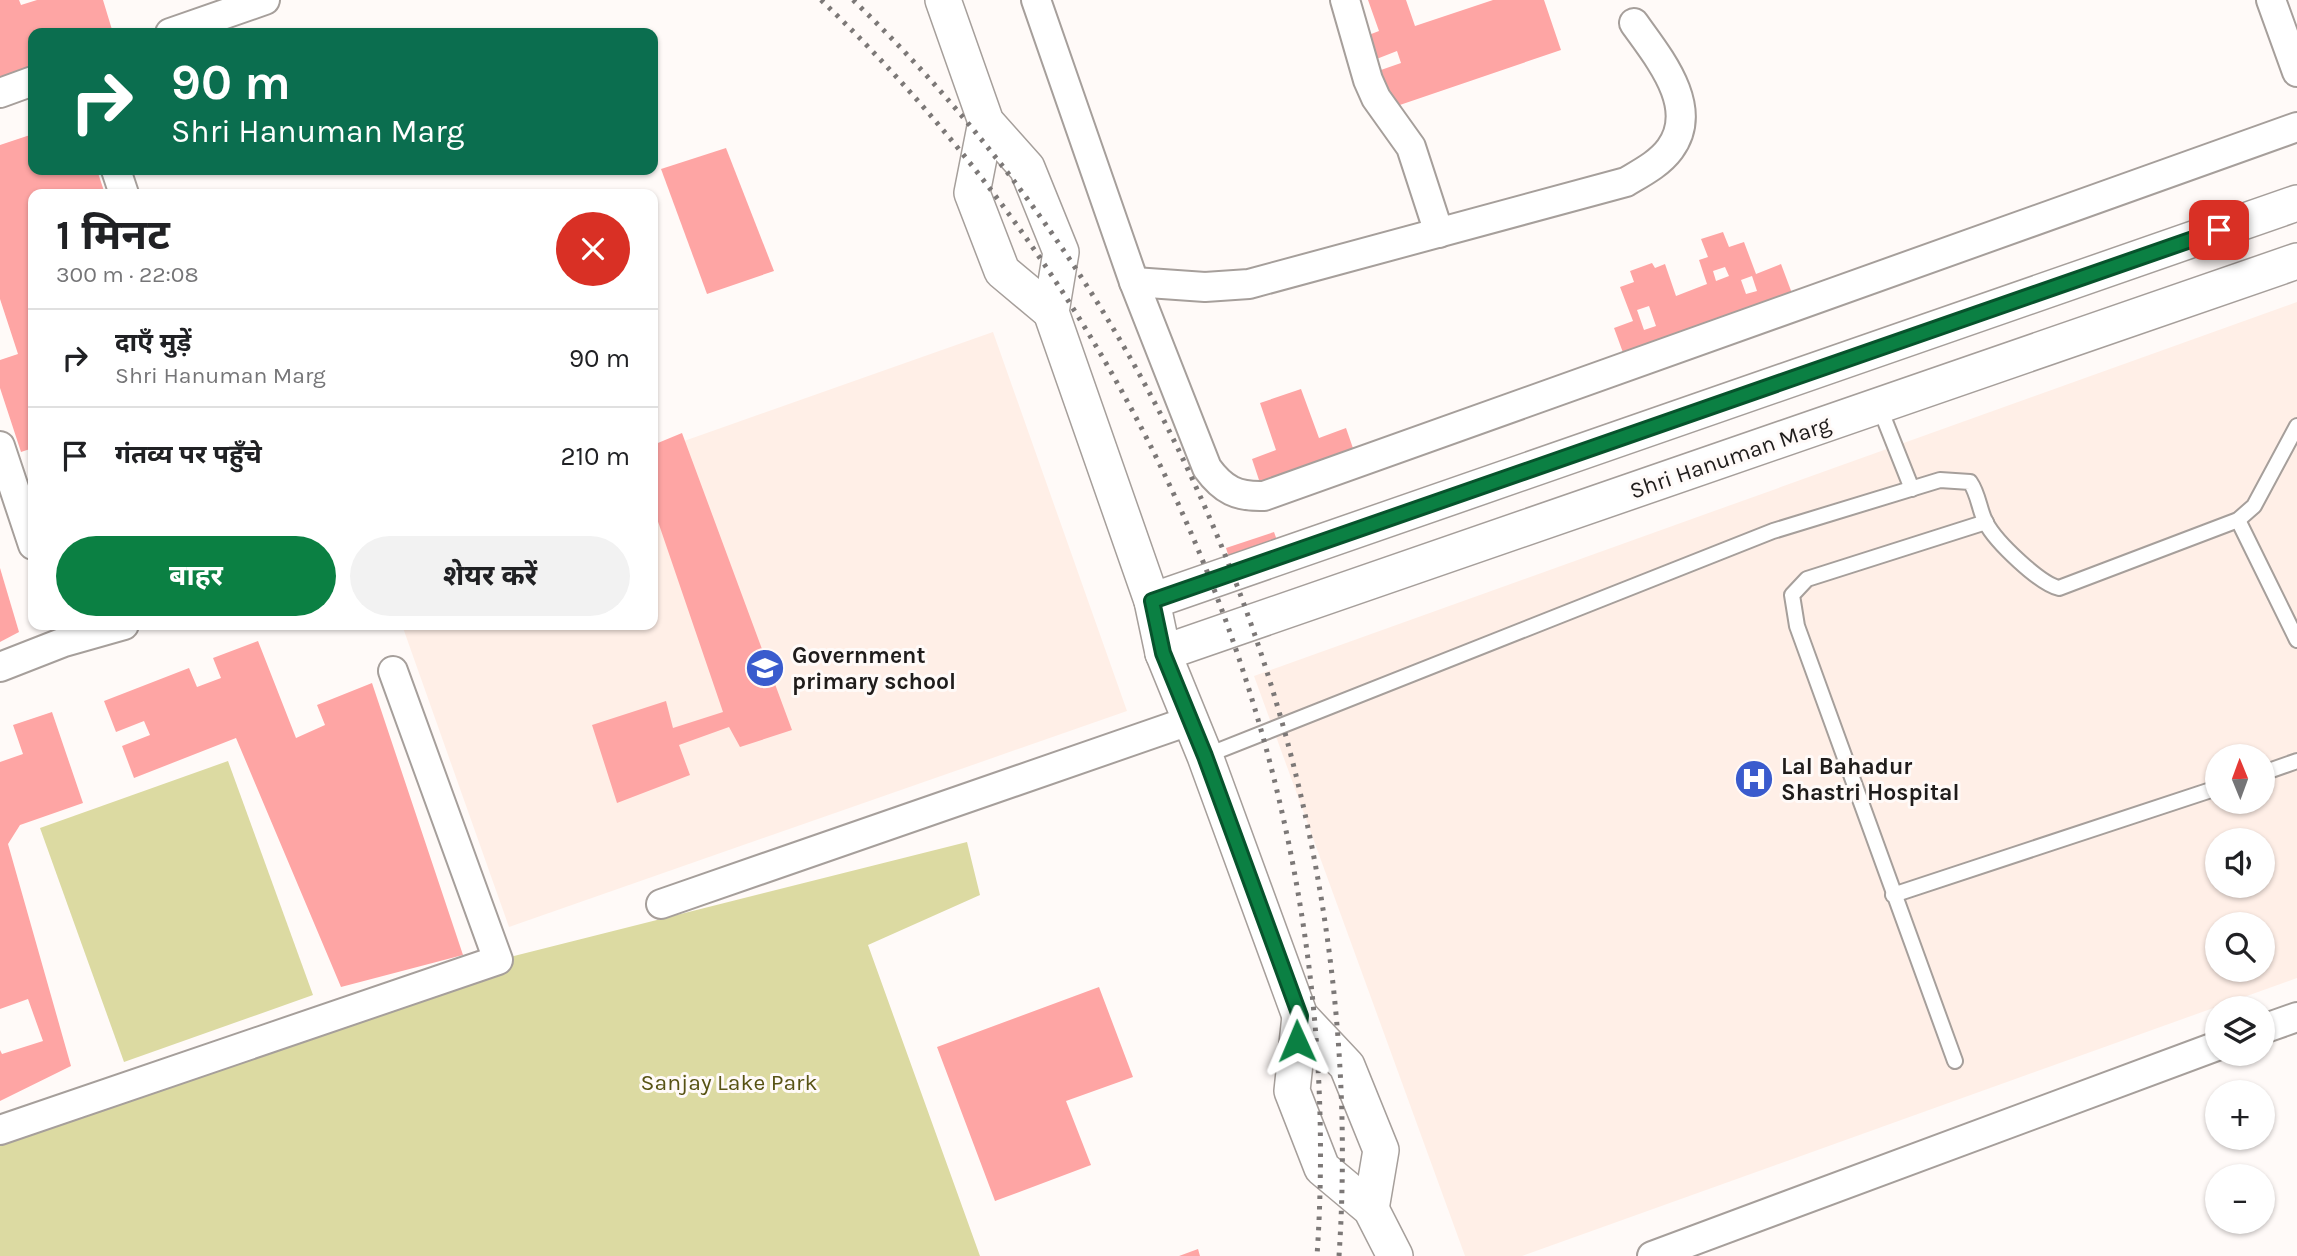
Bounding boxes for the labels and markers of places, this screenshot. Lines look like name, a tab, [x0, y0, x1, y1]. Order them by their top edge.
pin	[2189, 200, 2249, 260]
place label: Government primary school	[792, 642, 956, 695]
school or university icon: Government primary school	[744, 647, 786, 689]
place label: Lal Bahadur Shastri Hospital	[1781, 753, 1960, 806]
hospital icon: Lal Bahadur Shastri Hospital	[1733, 758, 1775, 800]

